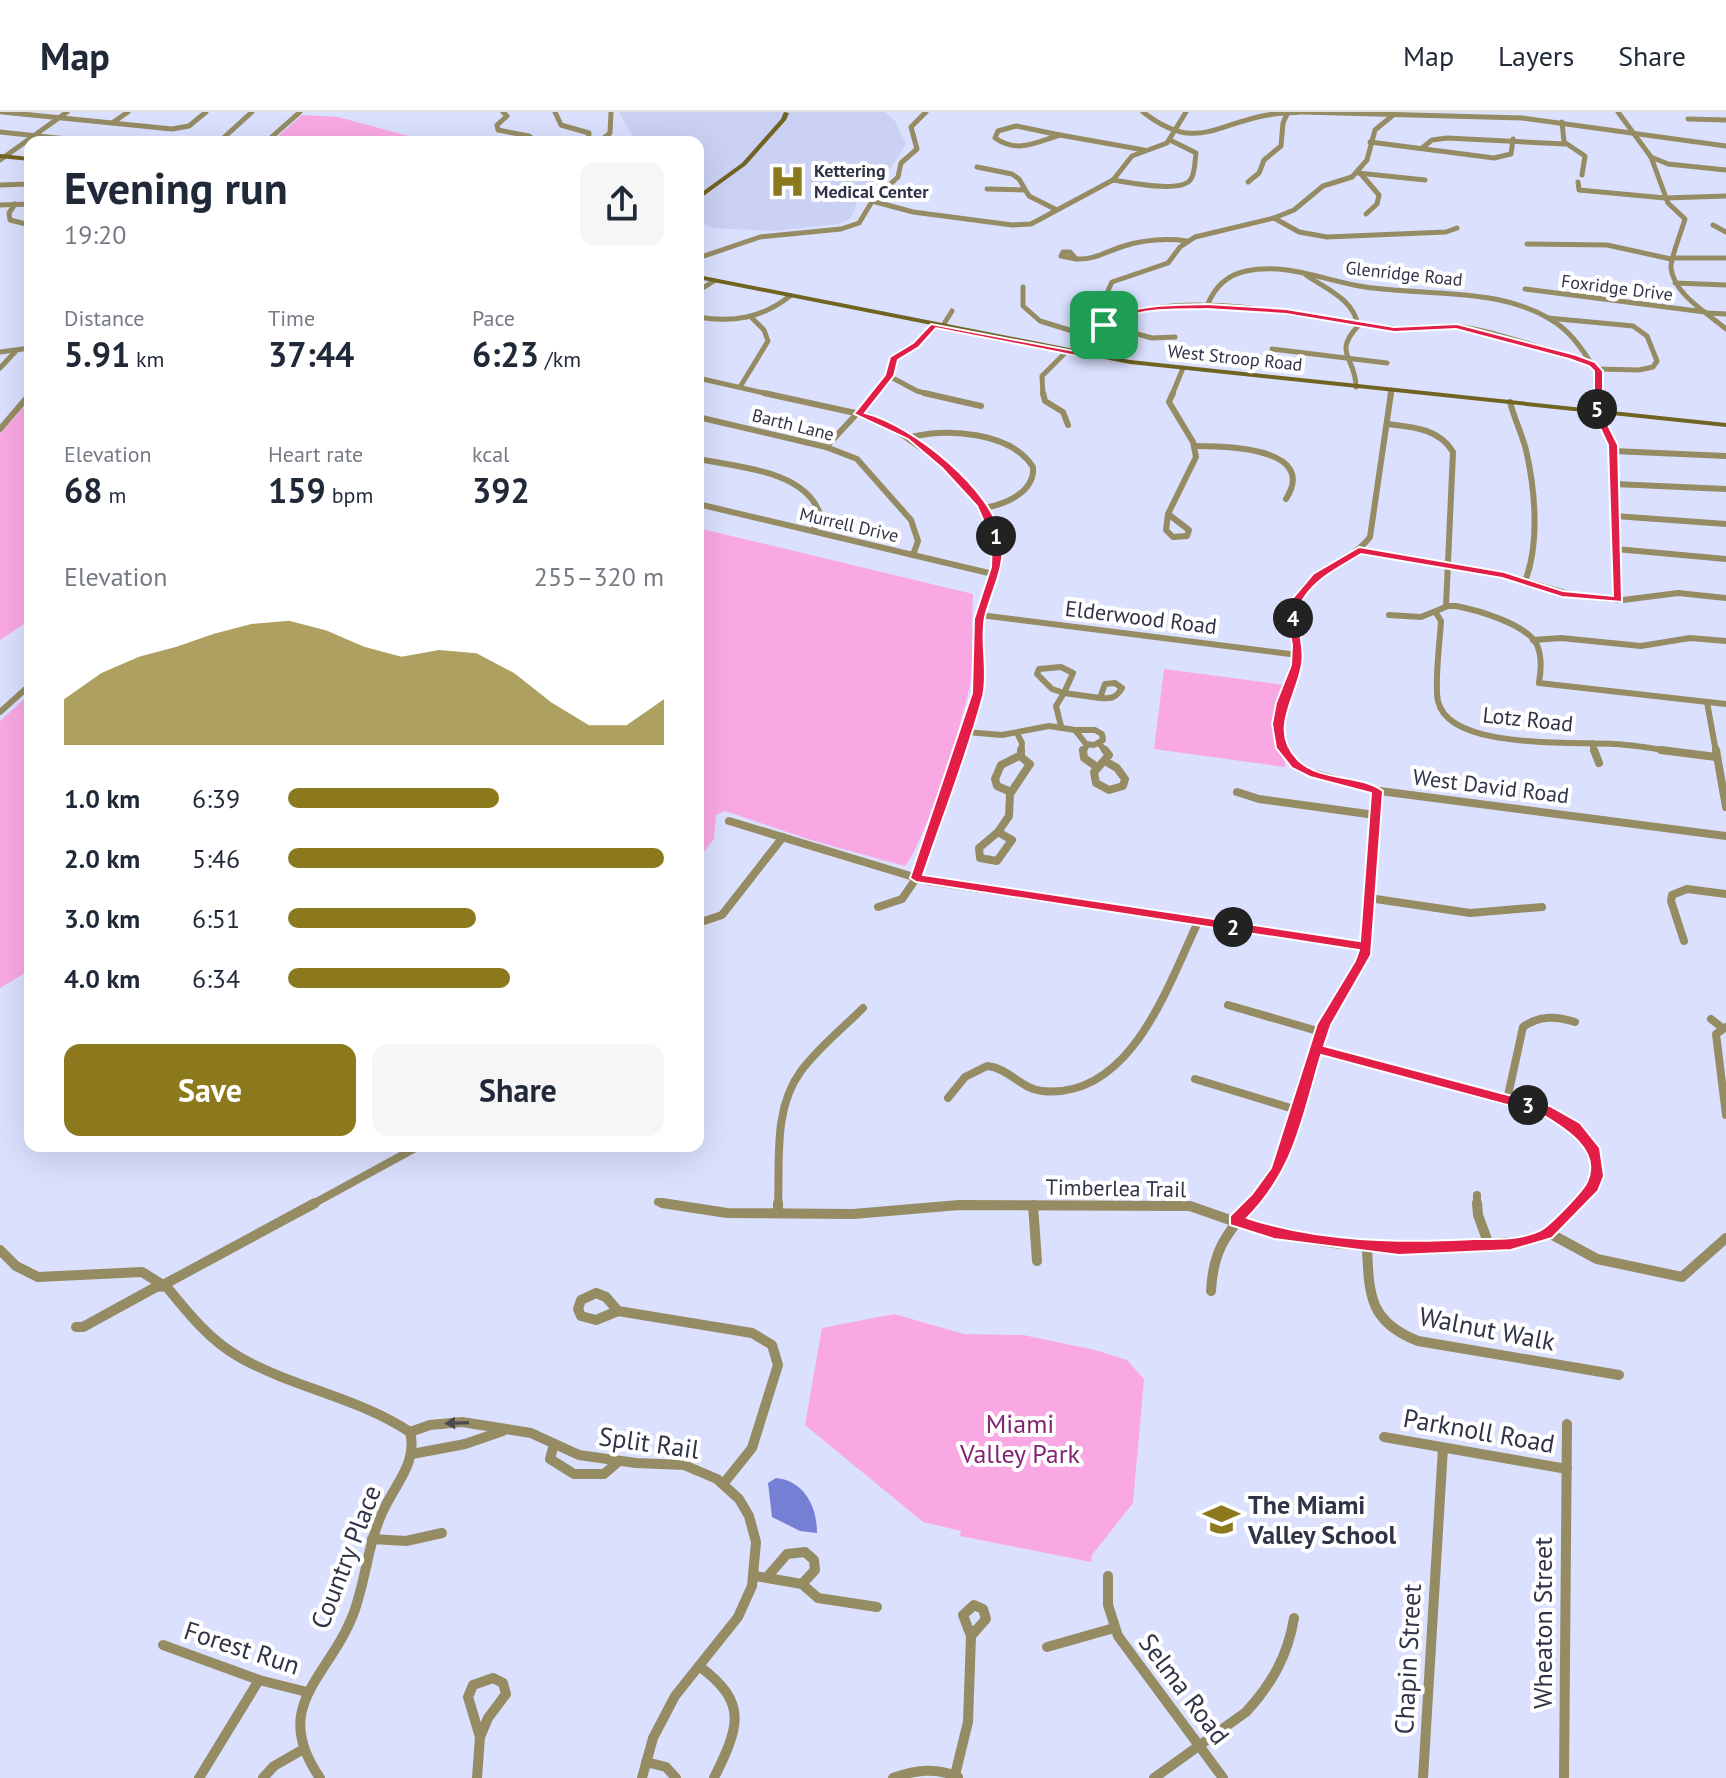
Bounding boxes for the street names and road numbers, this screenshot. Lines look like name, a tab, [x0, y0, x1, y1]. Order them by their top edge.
street label: Glenridge Road	[1344, 256, 1464, 291]
street label: Foxridge Drive	[1560, 269, 1674, 306]
street label: West Stroop Road	[1166, 339, 1304, 376]
street label: Barth Lane	[750, 403, 837, 446]
street label: Murrell Drive	[797, 502, 901, 547]
street label: Elderwood Road	[1064, 594, 1218, 640]
street label: Lotz Road	[1481, 700, 1575, 738]
street label: West David Road	[1411, 763, 1571, 809]
street label: Timberlea Trail	[1045, 1173, 1187, 1203]
street label: Walnut Walk	[1416, 1299, 1558, 1358]
street label: Parknoll Road	[1401, 1401, 1557, 1460]
street label: Split Rail	[597, 1419, 702, 1466]
street label: Country Place	[303, 1480, 388, 1633]
street label: Wheaton Street	[1526, 1537, 1559, 1709]
street label: Chapin Street	[1387, 1583, 1428, 1735]
street label: Forest Run	[180, 1613, 304, 1682]
street label: Selma Road	[1132, 1627, 1237, 1751]

